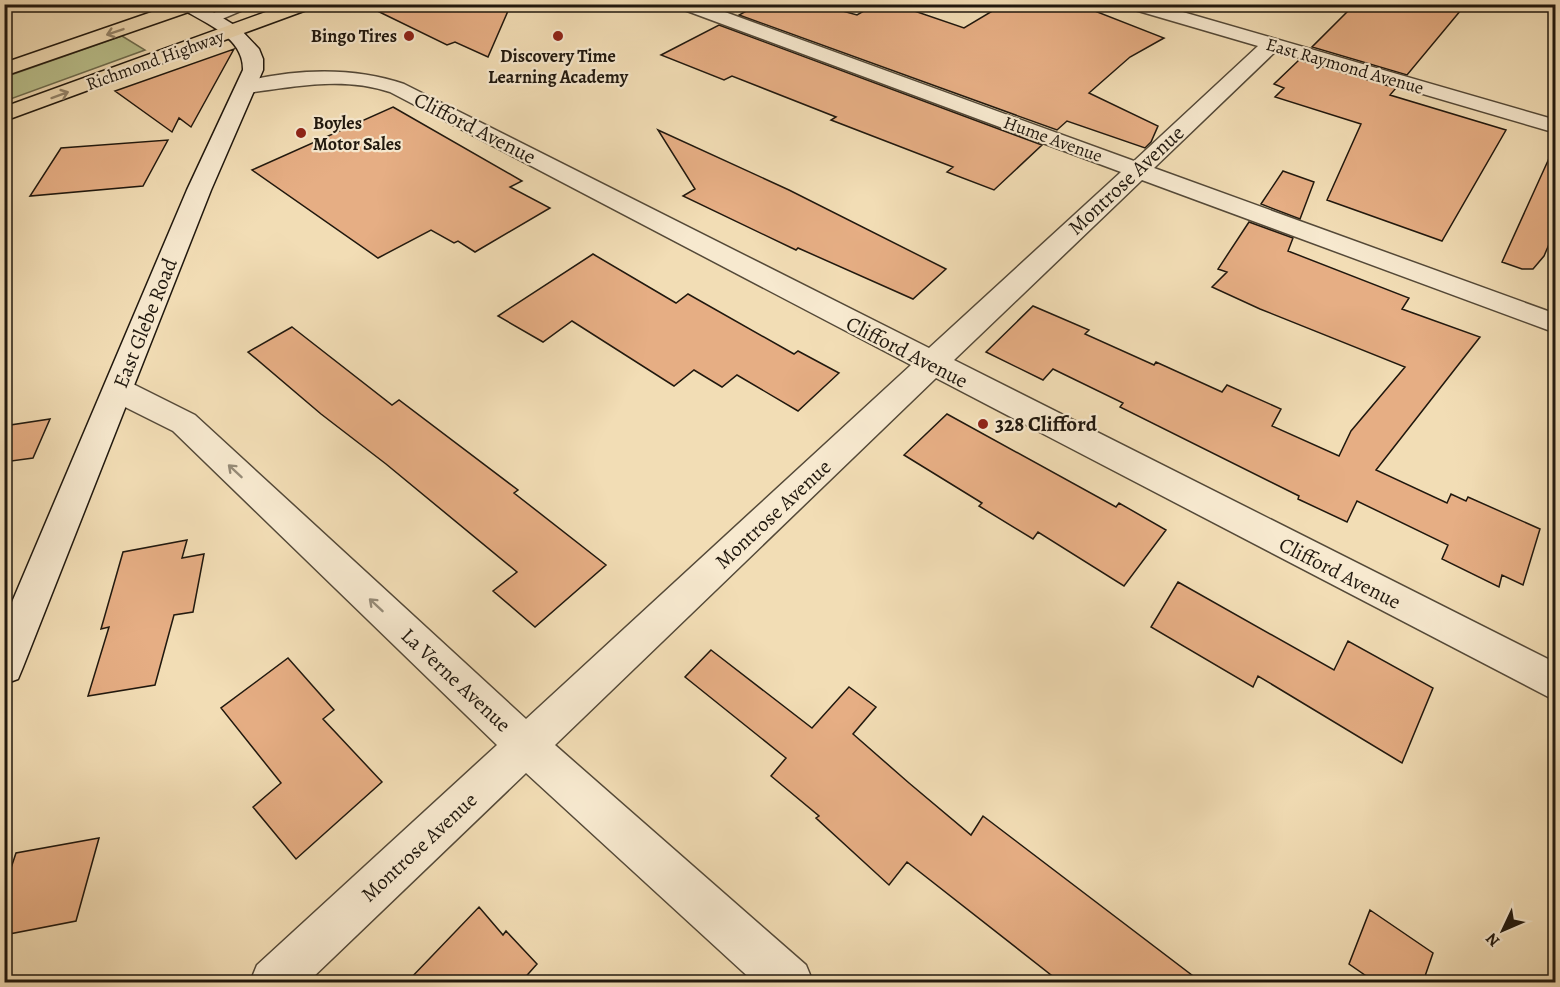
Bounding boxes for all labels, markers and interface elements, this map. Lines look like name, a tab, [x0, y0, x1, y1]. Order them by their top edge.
street label: Richmond Highway	[83, 24, 228, 96]
place label: Bingo Tires	[311, 24, 397, 48]
one-way arrow	[106, 27, 125, 38]
marker: Bingo Tires	[402, 29, 416, 43]
marker: Discovery Time Learning Academy	[551, 29, 565, 43]
street label: East Raymond Avenue	[1263, 32, 1427, 100]
place label: Discovery Time Learning Academy	[488, 44, 629, 89]
street label: Clifford Avenue	[409, 85, 541, 171]
one-way arrow	[50, 89, 68, 100]
street label: Hume Avenue	[1000, 110, 1106, 168]
place label: Boyles Motor Sales	[313, 111, 401, 156]
street label: Montrose Avenue	[1062, 119, 1190, 241]
marker: Boyles Motor Sales	[294, 126, 308, 140]
street label: East Glebe Road	[106, 253, 184, 392]
street label: Clifford Avenue	[841, 309, 973, 395]
place label: 328 Clifford	[995, 410, 1098, 438]
marker: 328 Clifford	[976, 417, 990, 431]
street label: Montrose Avenue	[709, 453, 837, 575]
one-way arrow	[227, 464, 242, 478]
street label: Clifford Avenue	[1274, 530, 1406, 616]
one-way arrow	[369, 598, 384, 612]
street label: La Verne Avenue	[395, 622, 517, 738]
street label: Montrose Avenue	[355, 786, 483, 908]
north arrow	[1473, 900, 1533, 960]
text: N	[1481, 928, 1505, 952]

